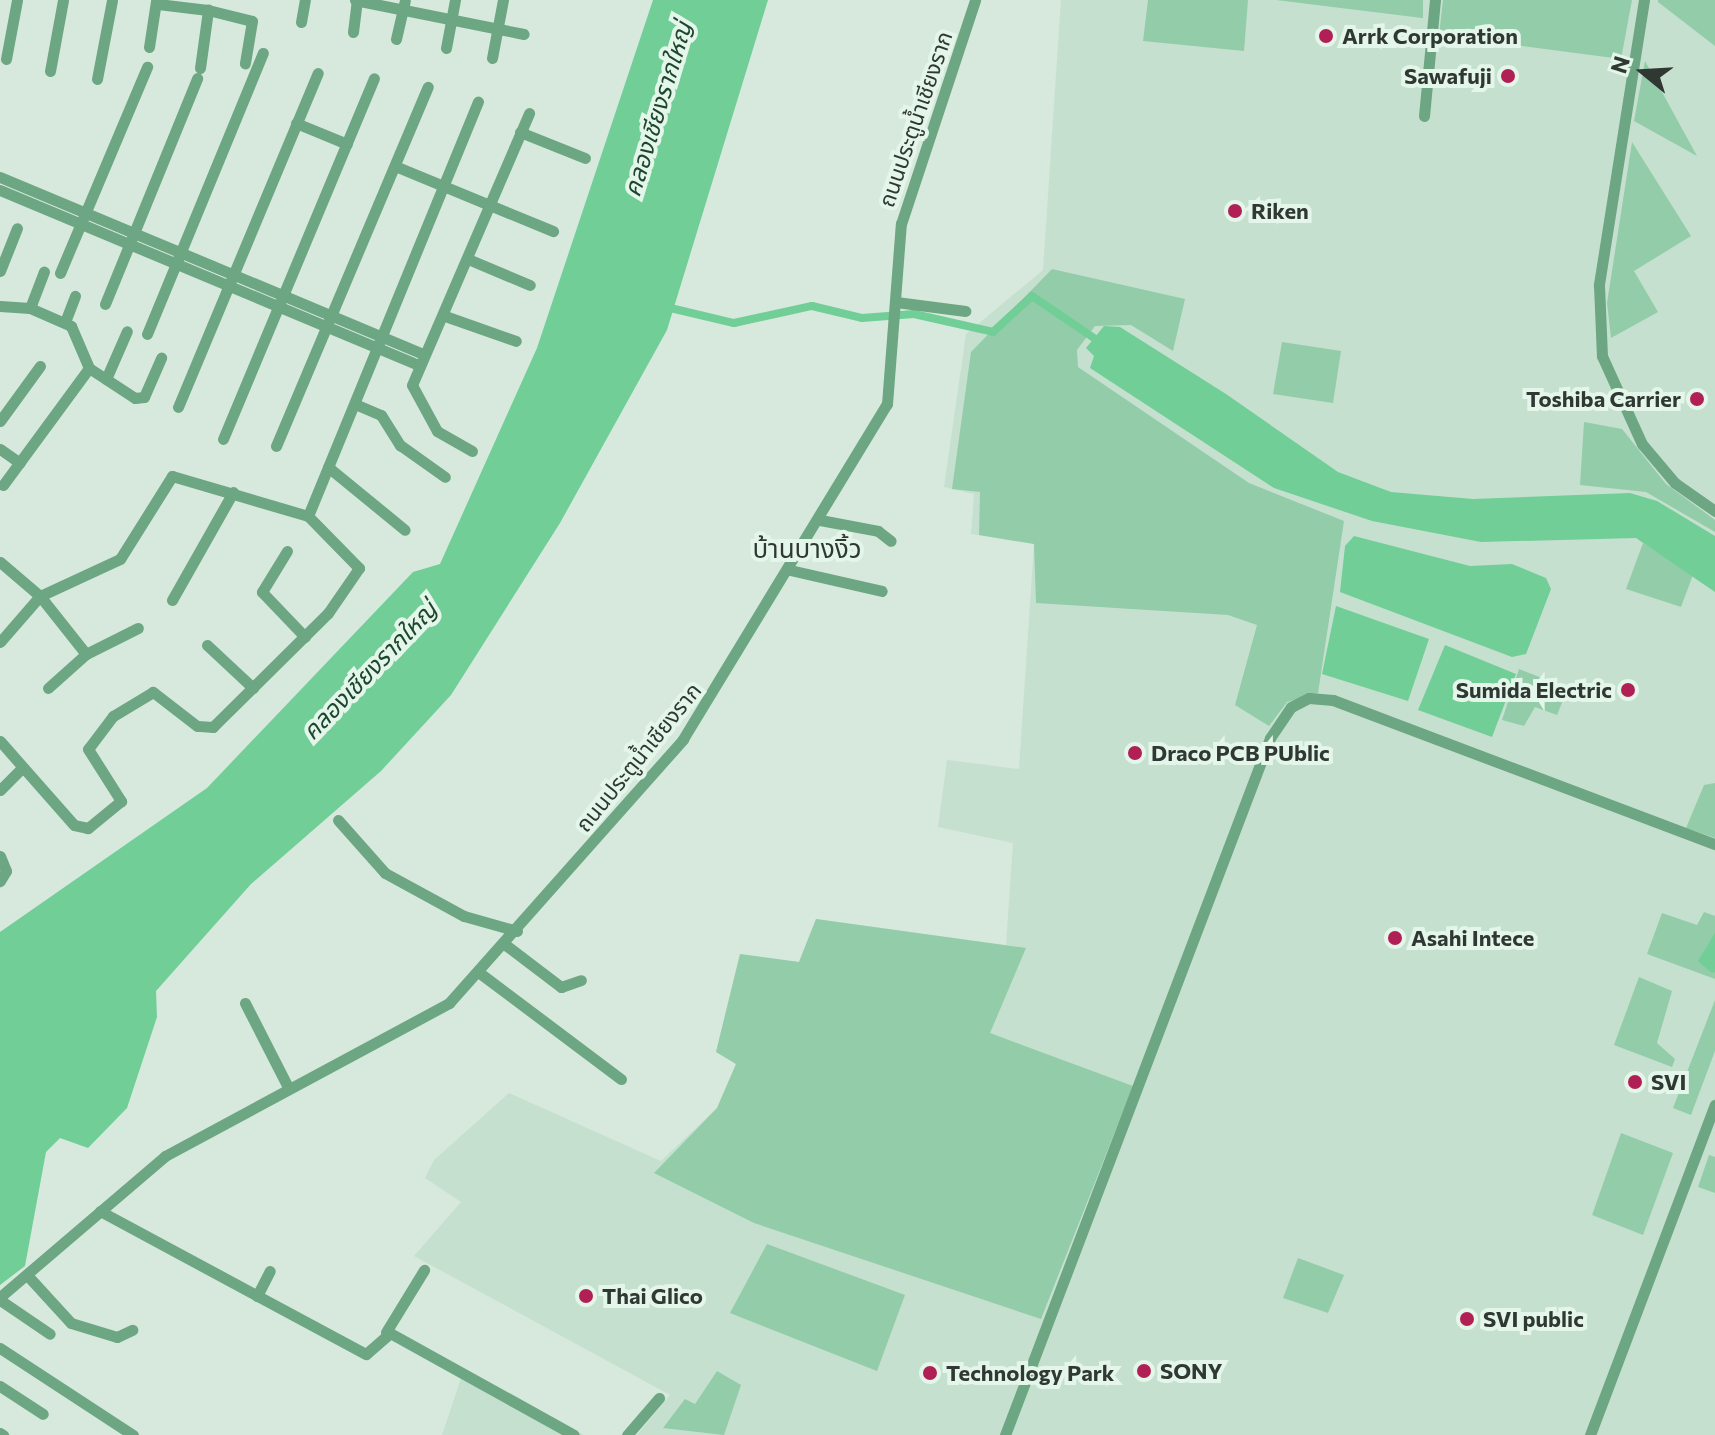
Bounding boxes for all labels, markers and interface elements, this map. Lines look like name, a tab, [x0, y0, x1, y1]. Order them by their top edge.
water label: คลองเชียงรากใหญ่	[617, 18, 697, 200]
place label: Arrk Corporation	[1342, 23, 1518, 49]
marker: Arrk Corporation	[1317, 27, 1335, 45]
street label: ถนนประตูน้ำเชียงราก	[873, 28, 957, 210]
north arrow	[1603, 32, 1683, 112]
text: N	[1604, 52, 1635, 76]
place label: Sawafuji	[1404, 63, 1492, 89]
marker: Sawafuji	[1499, 67, 1517, 85]
place label: Riken	[1251, 198, 1309, 224]
marker: Riken	[1226, 202, 1244, 220]
place label: Toshiba Carrier	[1526, 386, 1681, 412]
marker: Toshiba Carrier	[1688, 390, 1706, 408]
district label: บ้านบางงิ้ว	[752, 532, 862, 564]
water label: คลองเชียงรากใหญ่	[296, 595, 442, 745]
street label: ถนนประตูน้ำเชียงราก	[570, 677, 706, 837]
place label: Sumida Electric	[1456, 677, 1612, 703]
marker: Sumida Electric	[1619, 681, 1637, 699]
place label: Draco PCB PUblic	[1151, 740, 1330, 766]
marker: Draco PCB PUblic	[1126, 744, 1144, 762]
place label: Asahi Intece	[1411, 925, 1534, 951]
marker: Asahi Intece	[1386, 929, 1404, 947]
place label: SVI	[1651, 1069, 1686, 1095]
marker: SVI	[1626, 1073, 1644, 1091]
place label: Thai Glico	[602, 1283, 703, 1309]
marker: Thai Glico	[577, 1287, 595, 1305]
place label: SVI public	[1483, 1306, 1584, 1332]
marker: SVI public	[1458, 1310, 1476, 1328]
place label: SONY	[1160, 1358, 1223, 1384]
place label: Technology Park	[946, 1360, 1115, 1386]
marker: SONY	[1135, 1362, 1153, 1380]
marker: Technology Park	[921, 1364, 939, 1382]

